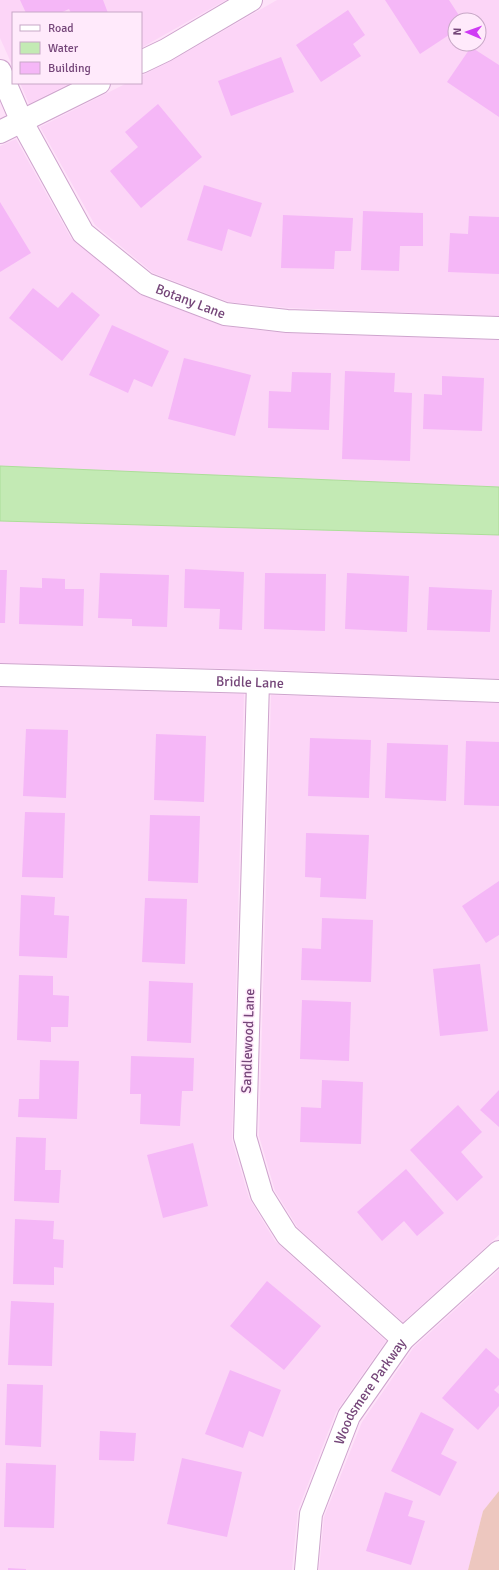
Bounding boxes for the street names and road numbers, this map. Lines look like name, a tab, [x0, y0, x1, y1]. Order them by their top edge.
street label: Botany Lane	[153, 280, 228, 322]
street label: Bridle Lane	[216, 672, 284, 691]
street label: Sandlewood Lane	[238, 988, 258, 1094]
street label: Woodsmere Parkway	[330, 1334, 410, 1447]

